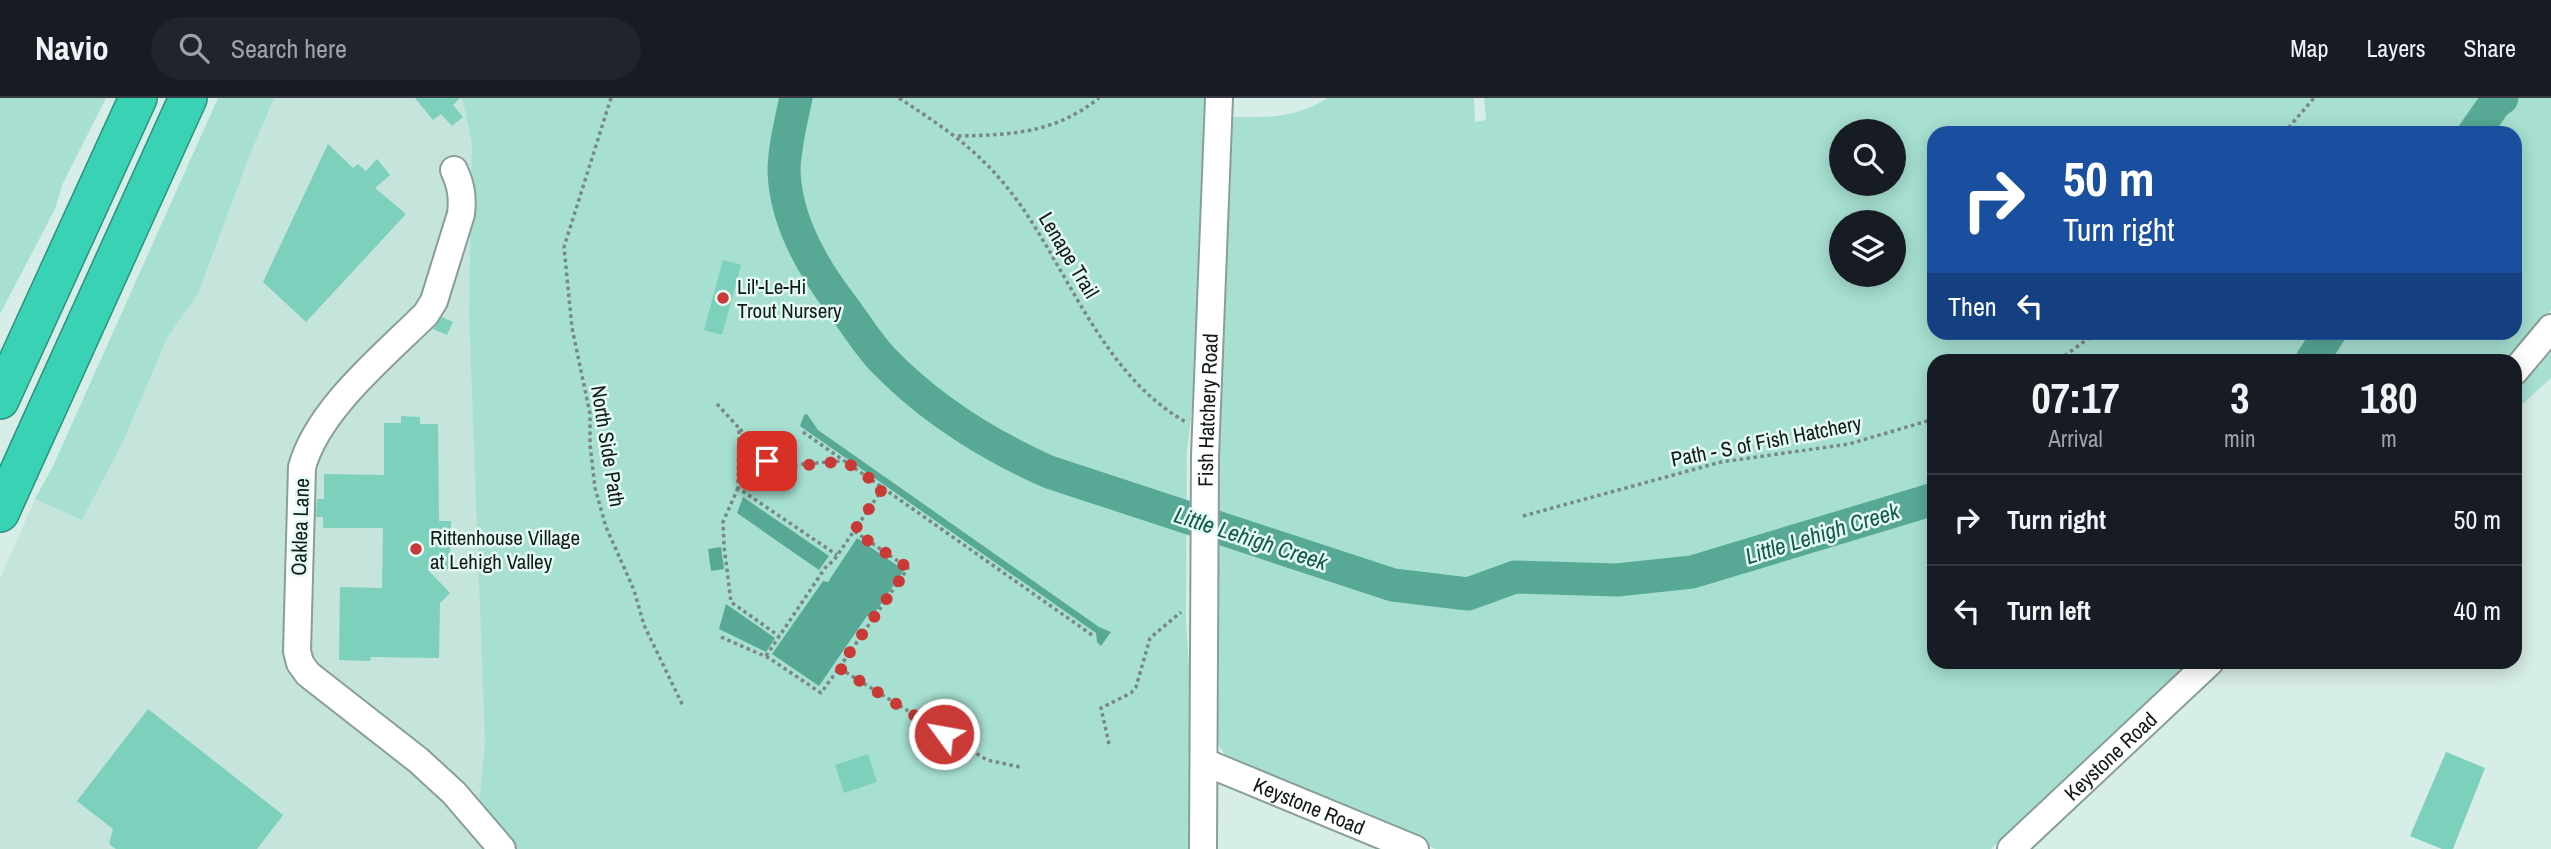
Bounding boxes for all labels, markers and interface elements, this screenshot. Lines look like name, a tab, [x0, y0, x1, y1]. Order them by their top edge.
search box	[151, 17, 641, 80]
text: Navio	[35, 26, 109, 70]
icon: search	[175, 29, 213, 67]
text: Search here	[231, 31, 347, 66]
text: Map	[2290, 32, 2328, 64]
text: Layers	[2366, 32, 2425, 64]
text: Share	[2463, 32, 2516, 64]
map controls	[1829, 119, 1906, 287]
button: search	[1829, 119, 1906, 196]
text: 50 m	[2063, 145, 2155, 211]
icon: right	[1948, 154, 2039, 245]
street label: Lenape Trail	[1032, 206, 1106, 304]
text: Turn right	[2063, 208, 2175, 251]
button: layers	[1829, 210, 1906, 287]
place label: Lil'-Le-Hi Trout Nursery	[737, 272, 842, 325]
icon: left	[2011, 287, 2049, 325]
text: Then	[1948, 289, 1997, 324]
marker: Lil'-Le-Hi Trout Nursery	[715, 290, 731, 306]
street label: Fish Hatchery Road	[1190, 333, 1224, 487]
text: 07:17	[2032, 370, 2120, 426]
text: 3	[2230, 370, 2249, 426]
text: 180	[2360, 370, 2418, 426]
street label: North Side Path	[584, 383, 632, 509]
street label: Path - S of Fish Hatchery	[1668, 408, 1864, 474]
text: Arrival	[2048, 423, 2103, 454]
text: min	[2224, 423, 2256, 454]
text: m	[2381, 423, 2397, 454]
pin	[737, 431, 797, 491]
icon: arrive	[748, 442, 786, 480]
street label: Oaklea Lane	[284, 478, 316, 576]
water label: Little Lehigh Creek	[1741, 494, 1904, 571]
water label: Little Lehigh Creek	[1170, 499, 1333, 578]
icon: right	[1948, 501, 1986, 539]
text: Turn right	[2007, 502, 2106, 537]
text: 50 m	[2454, 502, 2501, 537]
place label: Rittenhouse Village at Lehigh Valley	[430, 523, 580, 576]
marker: Rittenhouse Village at Lehigh Valley	[408, 541, 424, 557]
icon: left	[1948, 592, 1986, 630]
text: Turn left	[2007, 593, 2091, 628]
text: 40 m	[2454, 593, 2501, 628]
position arrow	[907, 697, 981, 771]
street label: Keystone Road	[2057, 705, 2163, 807]
street label: Keystone Road	[1249, 770, 1369, 841]

